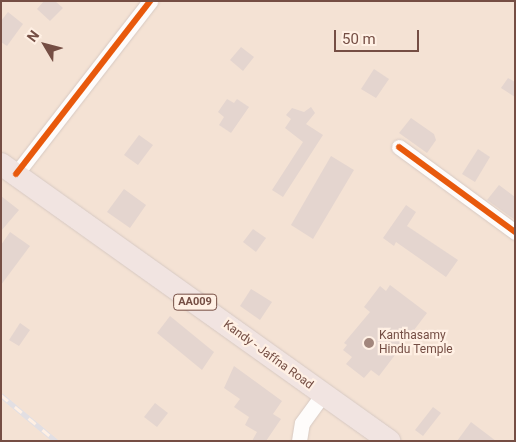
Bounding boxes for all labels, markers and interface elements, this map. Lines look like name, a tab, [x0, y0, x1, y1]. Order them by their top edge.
north arrow	[20, 20, 70, 70]
scale bar	[336, 20, 421, 52]
text: N	[24, 27, 42, 45]
text: 50 m	[342, 30, 376, 48]
road number: AA009	[172, 294, 218, 310]
street label: Kandy - Jaffna Road	[220, 318, 316, 392]
place label: Kanthasamy Hindu Temple	[379, 329, 453, 357]
marker: Kanthasamy Hindu Temple	[363, 337, 375, 349]

